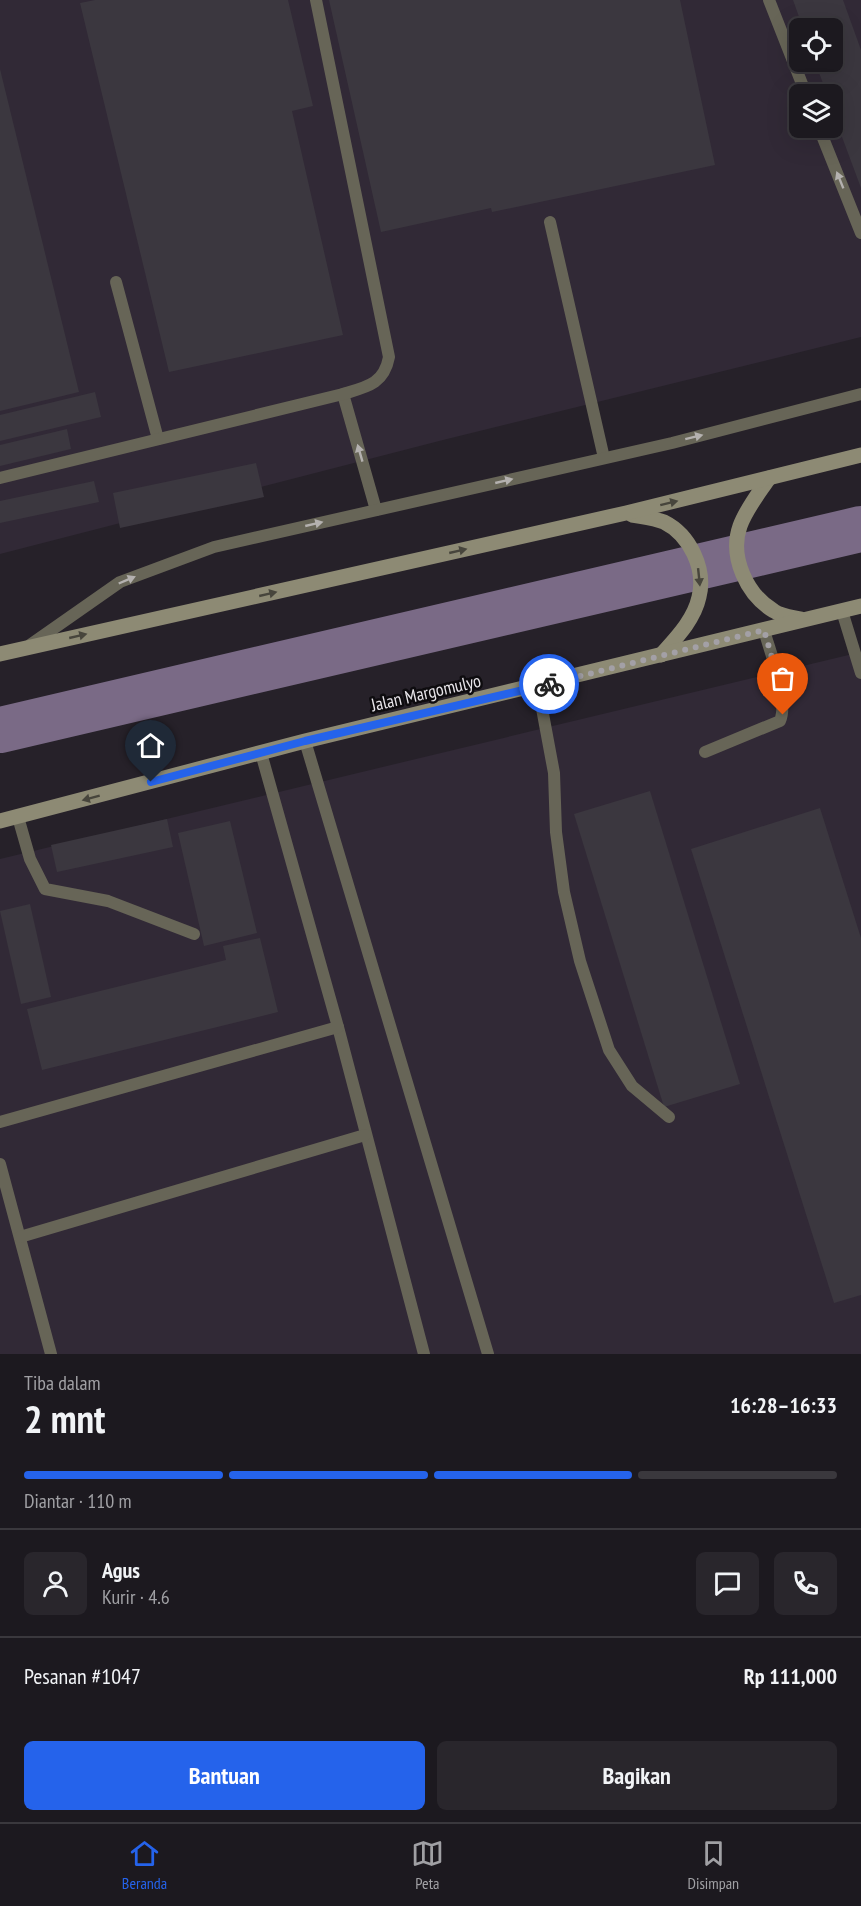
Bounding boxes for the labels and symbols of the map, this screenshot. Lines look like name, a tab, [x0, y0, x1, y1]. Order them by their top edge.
one-way arrow	[835, 171, 844, 189]
one-way arrow	[685, 432, 703, 441]
one-way arrow	[355, 444, 364, 462]
one-way arrow	[494, 475, 513, 485]
one-way arrow	[659, 497, 678, 507]
one-way arrow	[304, 518, 323, 528]
one-way arrow	[449, 546, 468, 555]
one-way arrow	[694, 567, 704, 586]
one-way arrow	[119, 575, 137, 585]
one-way arrow	[259, 588, 277, 598]
one-way arrow	[68, 631, 87, 641]
pin	[757, 653, 808, 715]
courier	[519, 654, 579, 714]
street label: Jalan Margomulyo	[368, 669, 483, 717]
pin	[125, 720, 176, 782]
one-way arrow	[82, 793, 100, 803]

